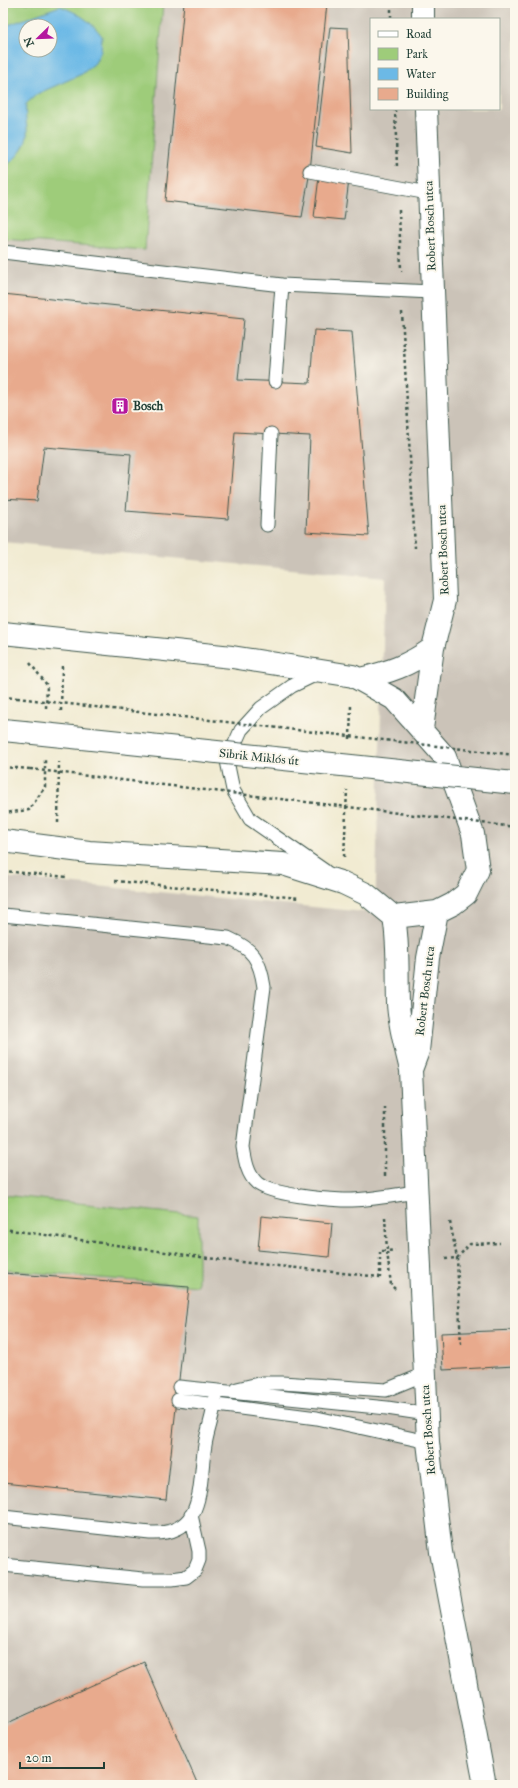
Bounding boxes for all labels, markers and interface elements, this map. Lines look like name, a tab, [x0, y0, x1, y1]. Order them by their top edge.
north arrow	[18, 18, 58, 58]
legend	[370, 18, 500, 110]
text: Road	[406, 27, 432, 41]
text: N	[21, 34, 37, 49]
text: Park	[406, 47, 428, 61]
text: Water	[406, 67, 436, 81]
text: Building	[406, 87, 449, 102]
street label: Robert Bosch utca	[421, 180, 439, 271]
building icon: Bosch	[110, 396, 130, 416]
place label: Bosch	[133, 399, 164, 413]
street label: Robert Bosch utca	[434, 504, 452, 595]
street label: Sibrik Miklós út	[218, 746, 300, 768]
street label: Robert Bosch utca	[413, 944, 438, 1037]
street label: Robert Bosch utca	[418, 1384, 438, 1475]
scale bar	[20, 1744, 104, 1770]
text: 20 m	[26, 1751, 52, 1765]

